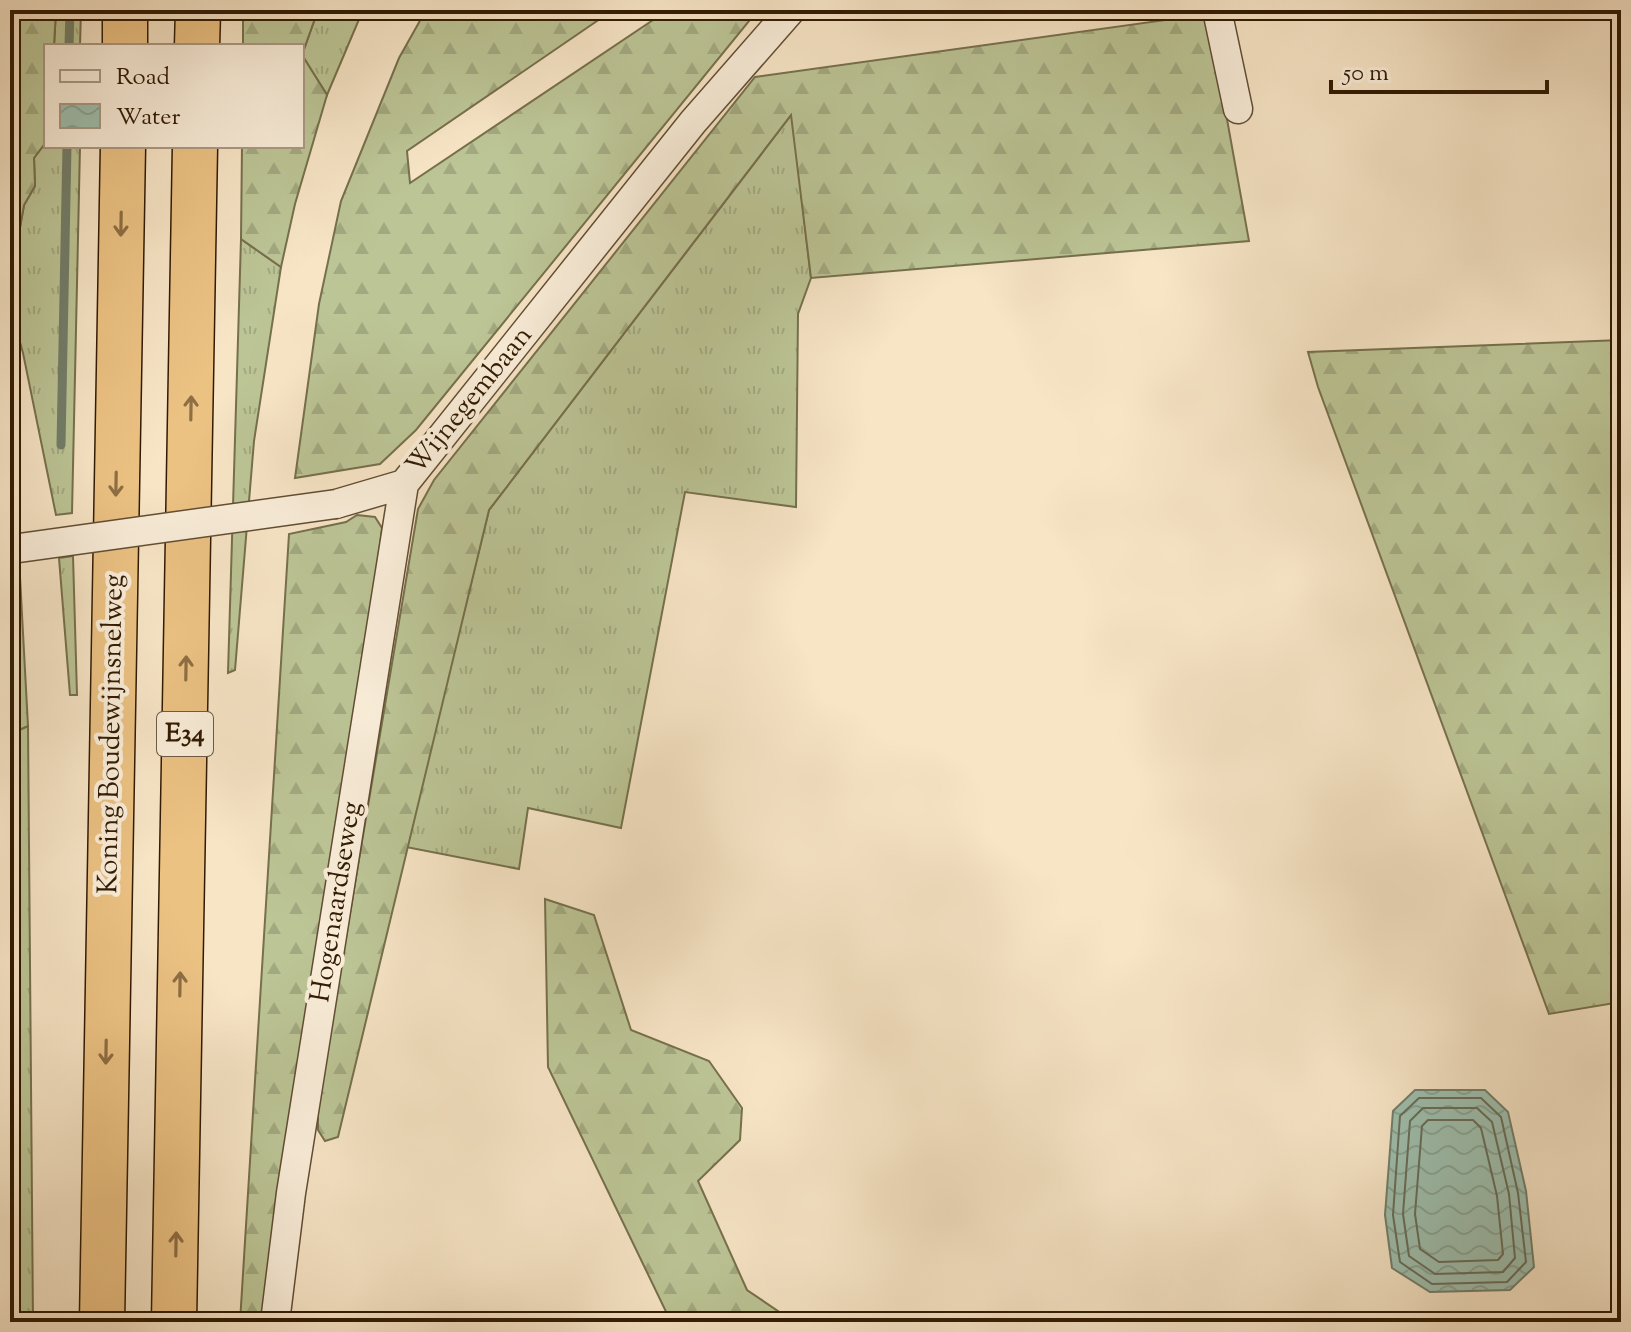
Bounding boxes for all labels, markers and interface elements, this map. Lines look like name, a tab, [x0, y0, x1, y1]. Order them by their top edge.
legend	[44, 44, 304, 148]
scale bar	[1331, 44, 1547, 94]
text: 50 m	[1341, 57, 1389, 91]
text: Road	[116, 61, 170, 95]
text: Water	[116, 101, 180, 135]
one-way arrow	[113, 210, 129, 237]
street label: Wijnegembaan	[397, 318, 543, 484]
one-way arrow	[183, 395, 198, 422]
one-way arrow	[109, 470, 124, 497]
street label: Koning Boudewijnsnelweg	[89, 574, 135, 894]
one-way arrow	[178, 655, 194, 682]
road number: E34	[157, 712, 213, 756]
street label: Hogenaardseweg	[301, 799, 373, 1005]
one-way arrow	[173, 971, 188, 998]
one-way arrow	[98, 1038, 114, 1065]
one-way arrow	[168, 1231, 184, 1258]

